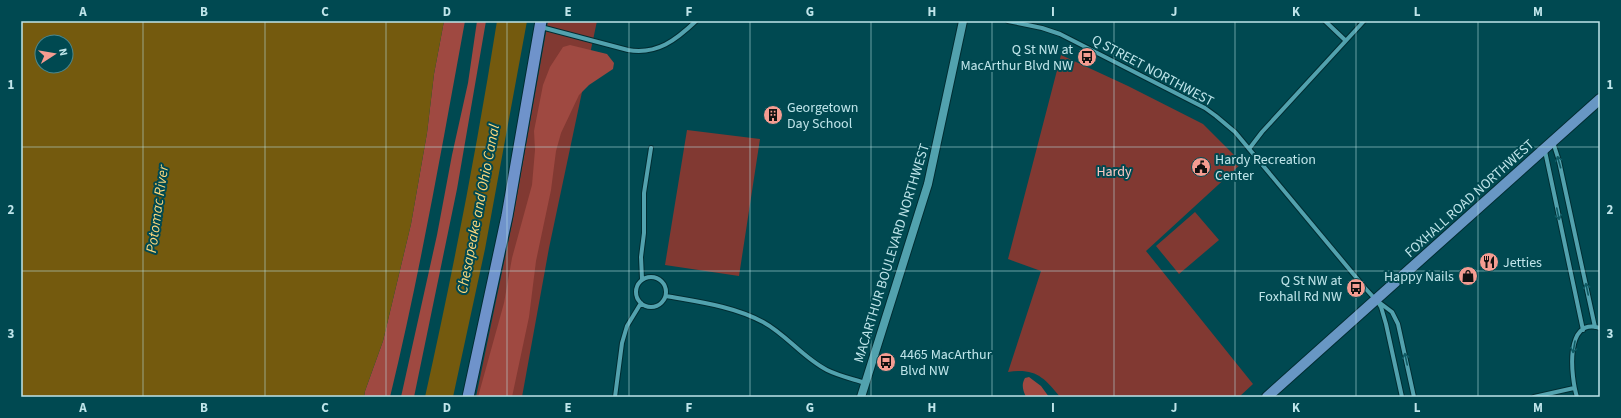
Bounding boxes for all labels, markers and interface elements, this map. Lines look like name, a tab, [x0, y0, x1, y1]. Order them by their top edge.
text: A	[78, 3, 87, 21]
text: B	[200, 3, 208, 21]
text: C	[321, 3, 329, 21]
text: D	[443, 3, 451, 21]
text: E	[564, 3, 572, 21]
text: F	[686, 3, 693, 21]
text: G	[806, 3, 814, 21]
text: H	[928, 3, 936, 21]
text: I	[1051, 3, 1055, 21]
text: J	[1171, 3, 1177, 21]
text: K	[1292, 3, 1301, 21]
text: L	[1414, 3, 1421, 21]
text: M	[1533, 3, 1543, 21]
street label: Q STREET NORTHWEST	[1088, 30, 1218, 112]
north arrow	[34, 34, 74, 74]
place label: Q St NW at MacArthur Blvd NW	[960, 40, 1073, 76]
bus stop icon: Q St NW at MacArthur Blvd NW	[1076, 46, 1098, 68]
text: N	[55, 47, 71, 57]
text: 1	[8, 76, 15, 94]
text: 1	[1607, 76, 1614, 94]
place label: Georgetown Day School	[787, 98, 858, 134]
building icon: Georgetown Day School	[762, 104, 784, 126]
water label: Chesapeake and Ohio Canal	[452, 122, 505, 296]
street label: FOXHALL ROAD NORTHWEST	[1401, 135, 1539, 262]
street label: MACARTHUR BOULEVARD NORTHWEST	[849, 141, 935, 365]
place label: Hardy Recreation Center	[1215, 150, 1316, 186]
one-way arrow	[1555, 155, 1562, 168]
public building icon: Hardy Recreation Center	[1190, 156, 1212, 178]
park label: Hardy	[1096, 162, 1132, 182]
water label: Potomac River	[141, 163, 174, 254]
text: 2	[8, 201, 15, 219]
text: 2	[1607, 201, 1614, 219]
one-way arrow	[1555, 207, 1563, 220]
restaurant icon: Jetties	[1478, 251, 1500, 273]
place label: Jetties	[1503, 253, 1542, 273]
shop icon: Happy Nails	[1457, 265, 1479, 287]
place label: Happy Nails	[1384, 267, 1454, 287]
place label: Q St NW at Foxhall Rd NW	[1259, 271, 1342, 307]
bus stop icon: Q St NW at Foxhall Rd NW	[1345, 277, 1367, 299]
one-way arrow	[1582, 283, 1590, 296]
text: 3	[8, 325, 15, 343]
text: 3	[1607, 325, 1614, 343]
one-way arrow	[1569, 340, 1577, 353]
place label: 4465 MacArthur Blvd NW	[900, 345, 992, 381]
bus stop icon: 4465 MacArthur Blvd NW	[875, 351, 897, 373]
one-way arrow	[1401, 353, 1409, 366]
text: A	[78, 399, 87, 417]
text: B	[200, 399, 208, 417]
text: C	[321, 399, 329, 417]
text: D	[443, 399, 451, 417]
text: E	[564, 399, 572, 417]
text: F	[686, 399, 693, 417]
text: G	[806, 399, 814, 417]
text: H	[928, 399, 936, 417]
text: I	[1051, 399, 1055, 417]
text: J	[1171, 399, 1177, 417]
text: K	[1292, 399, 1301, 417]
text: L	[1414, 399, 1421, 417]
text: M	[1533, 399, 1543, 417]

